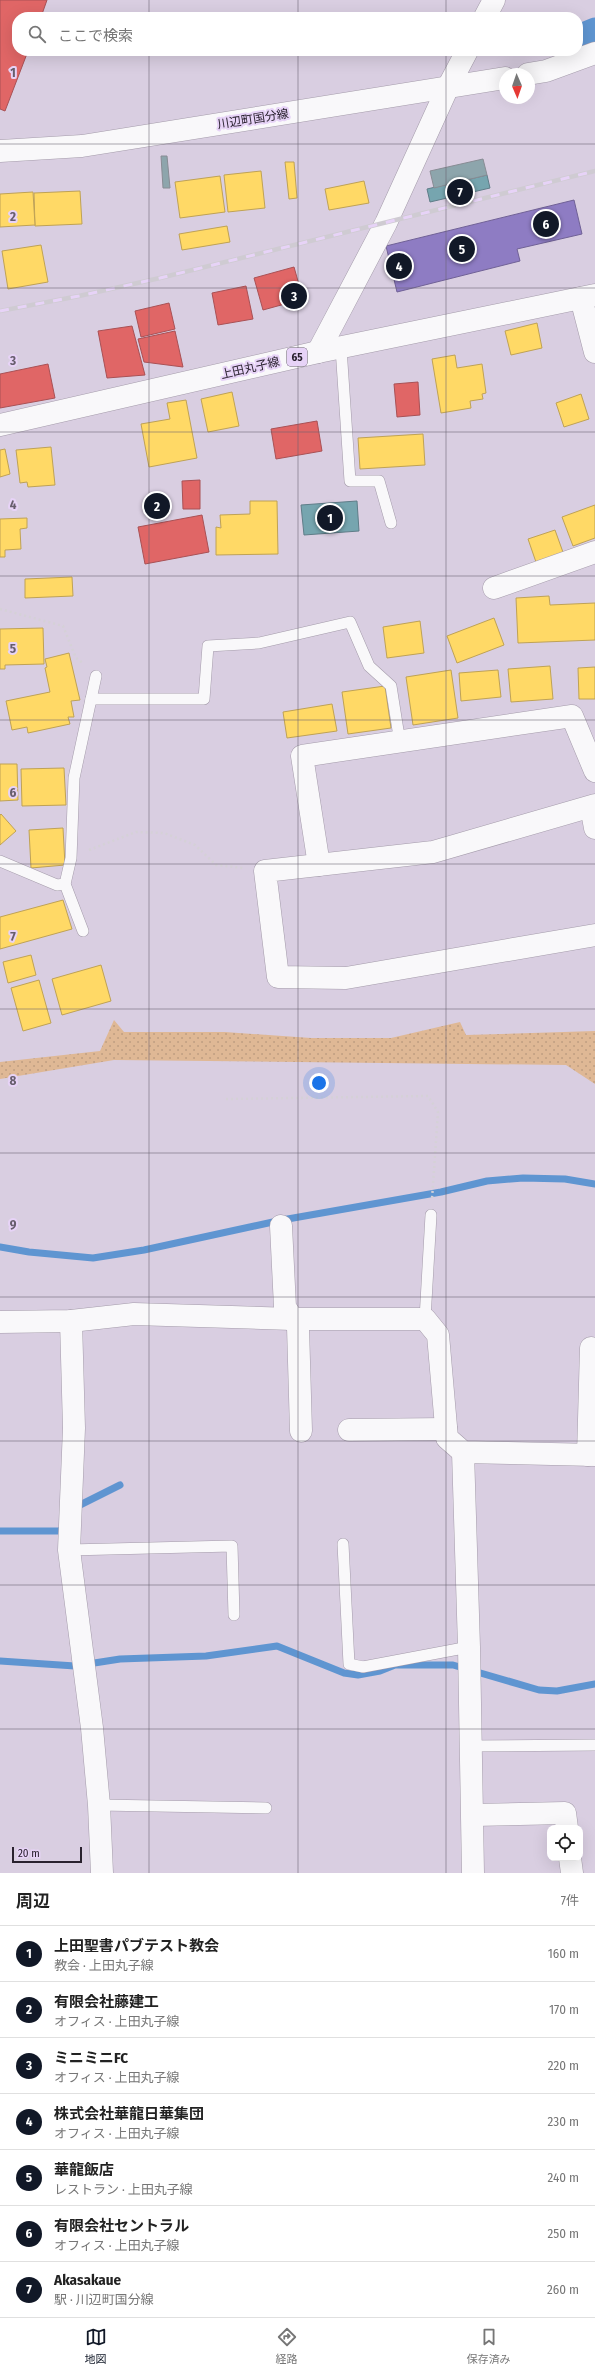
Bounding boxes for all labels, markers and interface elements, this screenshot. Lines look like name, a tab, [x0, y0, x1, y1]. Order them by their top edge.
search box	[12, 12, 583, 56]
icon: search	[26, 23, 48, 45]
text: ここで検索	[58, 27, 133, 45]
text: 1	[10, 65, 16, 80]
north arrow	[499, 68, 535, 104]
street label: 川辺町国分線	[216, 106, 290, 132]
pin: 7	[447, 177, 473, 207]
text: 2	[9, 209, 16, 224]
pin: 6	[533, 209, 559, 239]
pin: 5	[449, 234, 475, 264]
pin: 4	[386, 251, 412, 281]
pin: 3	[281, 281, 307, 311]
road number: 65	[287, 348, 307, 366]
text: 3	[9, 353, 16, 368]
street label: 上田丸子線	[219, 354, 281, 382]
pin: 2	[144, 491, 170, 521]
text: 4	[10, 497, 17, 512]
pin: 1	[317, 503, 343, 533]
text: 5	[10, 641, 16, 656]
text: 6	[10, 785, 17, 800]
text: 7	[10, 929, 16, 944]
text: 8	[10, 1073, 17, 1088]
your location	[309, 1073, 329, 1093]
text: 9	[10, 1217, 17, 1232]
map controls	[547, 1825, 583, 1861]
button: locate	[547, 1825, 583, 1861]
scale bar	[12, 1845, 82, 1864]
text: 20 m	[18, 1847, 40, 1860]
text: 周辺	[16, 1891, 50, 1912]
text: 7件	[561, 1893, 579, 1908]
text: 上田聖書パブテスト教会	[54, 1937, 219, 1955]
text: 1	[26, 1946, 32, 1961]
text: 160 m	[548, 1946, 579, 1961]
text: 教会 · 上田丸子線	[54, 1958, 154, 1973]
text: 有限会社藤建工	[54, 1993, 159, 2011]
text: 2	[26, 2002, 32, 2017]
text: 170 m	[549, 2002, 579, 2017]
text: オフィス · 上田丸子線	[54, 2014, 180, 2029]
text: ミニミニFC	[54, 2049, 128, 2067]
text: 3	[26, 2058, 32, 2073]
text: 220 m	[548, 2058, 579, 2073]
text: オフィス · 上田丸子線	[54, 2070, 180, 2085]
text: 株式会社華龍日華集団	[54, 2105, 204, 2123]
text: 4	[26, 2114, 32, 2129]
text: 230 m	[548, 2114, 579, 2129]
text: オフィス · 上田丸子線	[54, 2126, 180, 2141]
text: 華龍飯店	[54, 2161, 114, 2179]
text: 5	[26, 2170, 32, 2185]
text: 240 m	[547, 2170, 579, 2185]
text: レストラン · 上田丸子線	[54, 2182, 193, 2197]
text: 有限会社セントラル	[54, 2217, 189, 2235]
text: 6	[26, 2226, 32, 2241]
text: 250 m	[547, 2226, 579, 2241]
text: オフィス · 上田丸子線	[54, 2238, 180, 2253]
text: Akasakaue	[54, 2271, 121, 2289]
text: 7	[26, 2282, 32, 2297]
text: 260 m	[547, 2282, 579, 2297]
text: 駅 · 川辺町国分線	[54, 2292, 154, 2307]
tab: 地図	[85, 2326, 107, 2366]
tab: 経路	[276, 2326, 298, 2366]
tab: 保存済み	[467, 2326, 511, 2366]

